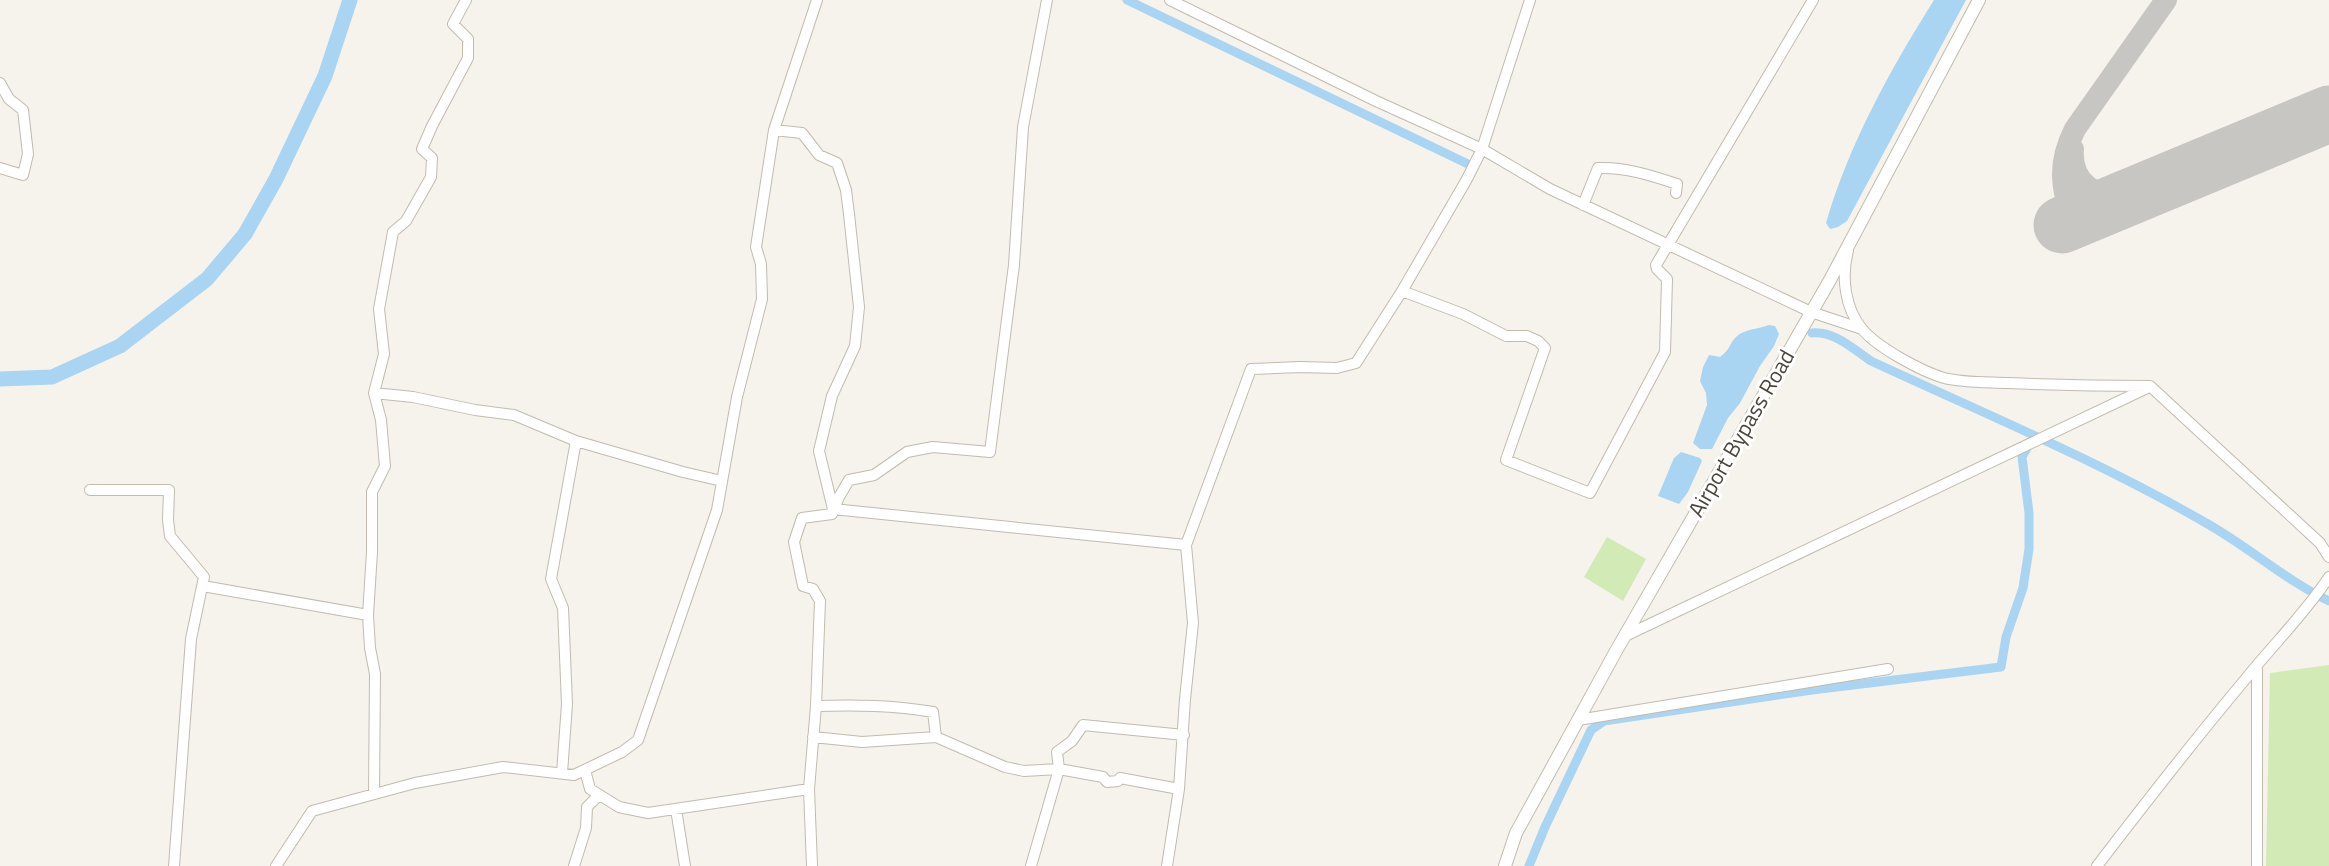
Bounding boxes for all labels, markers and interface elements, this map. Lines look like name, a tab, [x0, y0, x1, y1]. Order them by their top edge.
street label: Airport Bypass Road	[1679, 343, 1803, 523]

